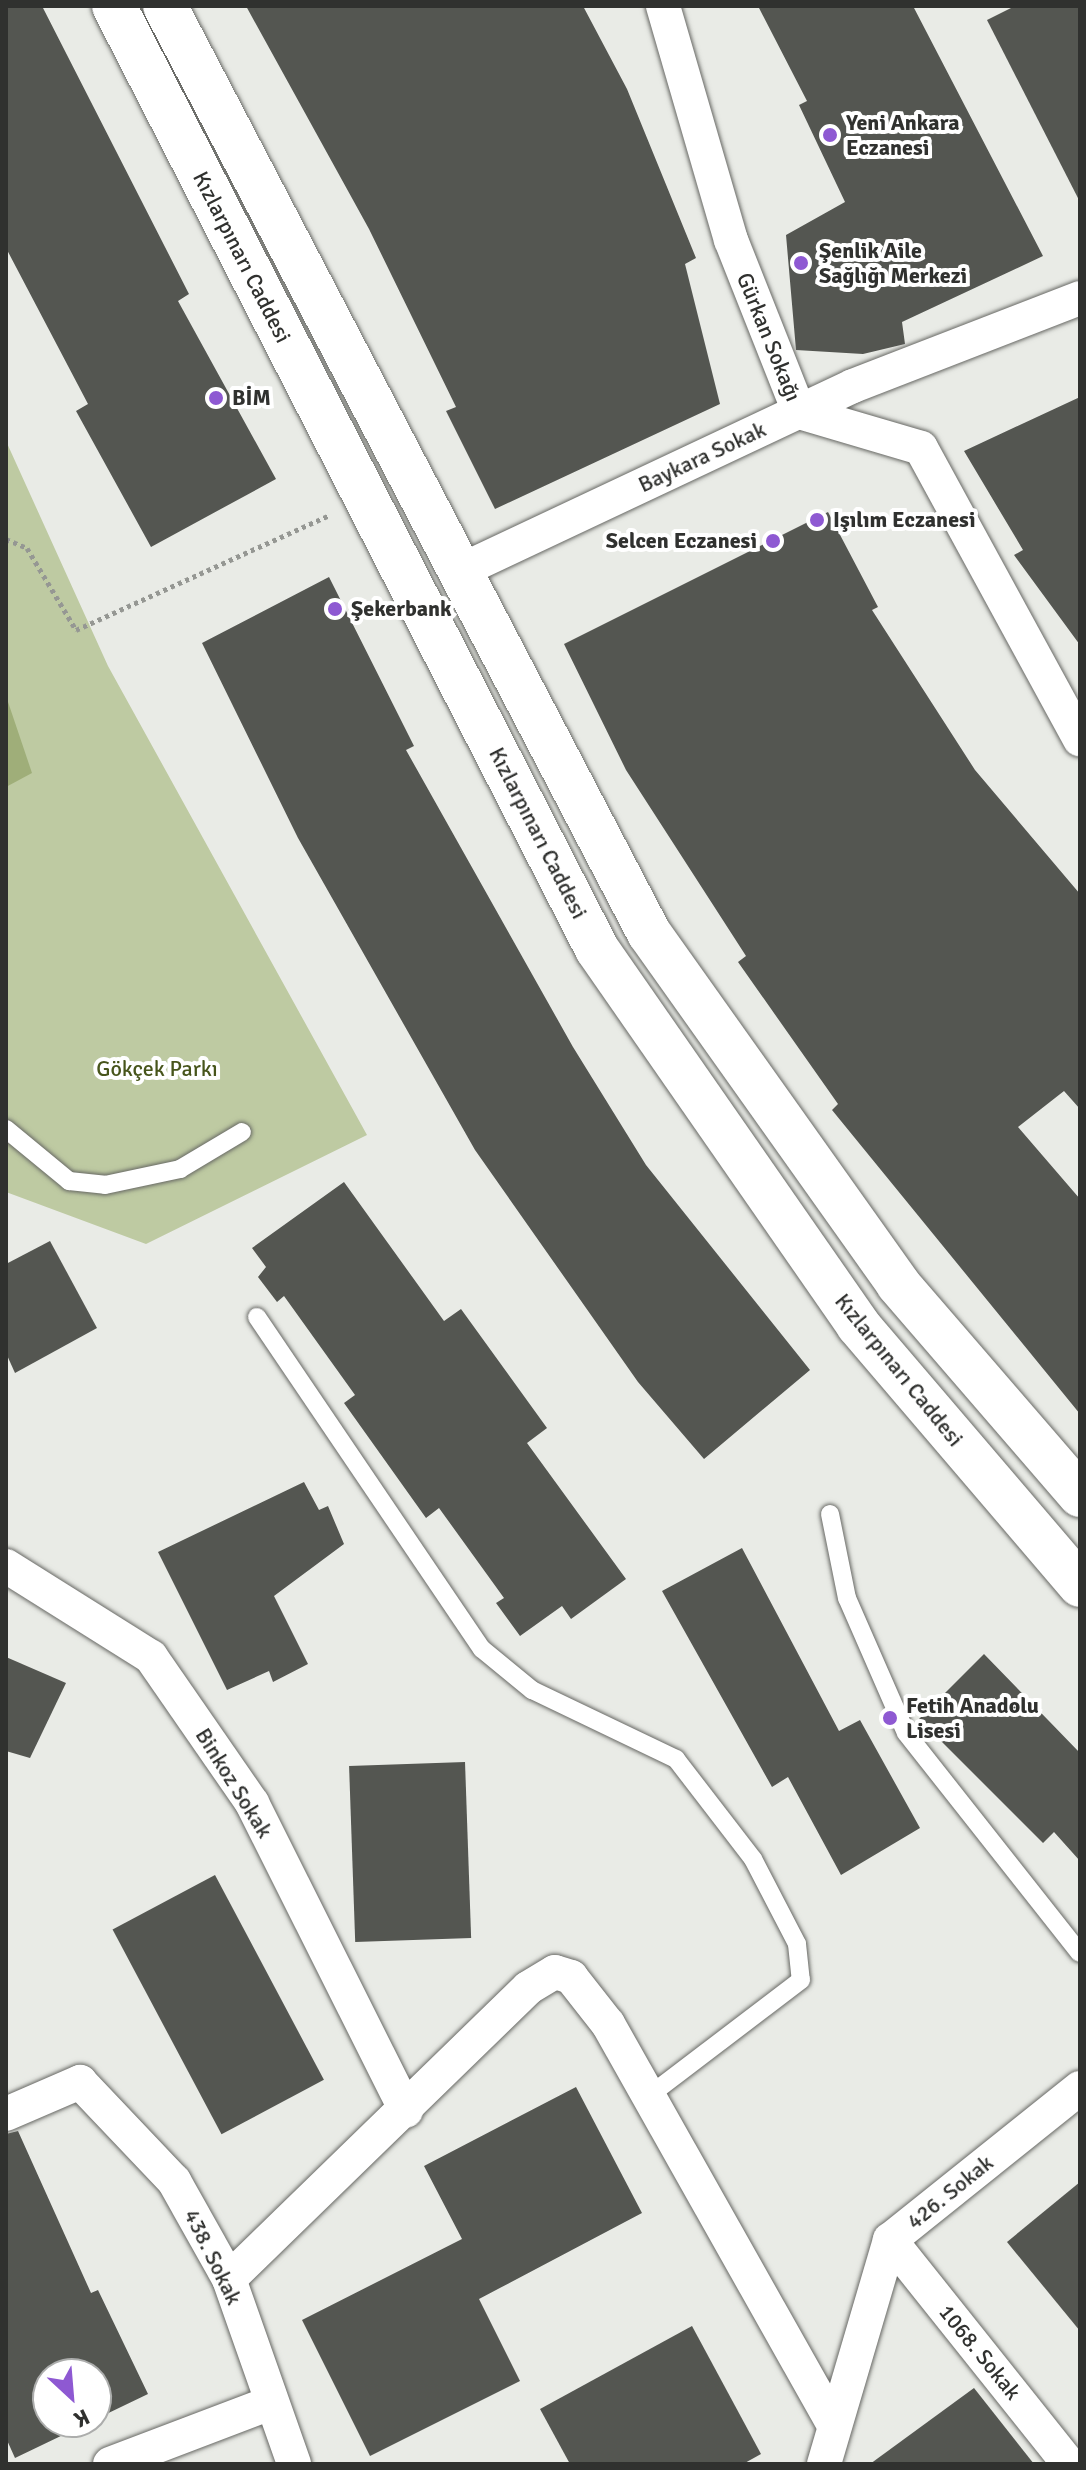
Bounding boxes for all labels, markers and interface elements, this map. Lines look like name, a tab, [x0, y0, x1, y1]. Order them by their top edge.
place label: Yeni Ankara Eczanesi	[846, 109, 959, 160]
marker: Yeni Ankara Eczanesi	[821, 126, 839, 144]
street label: Kızlarpınarı Caddesi	[187, 167, 297, 347]
place label: Şenlik Aile Sağlığı Merkezi	[819, 237, 967, 288]
marker: Şenlik Aile Sağlığı Merkezi	[790, 252, 812, 274]
street label: Gürkan Sokağı	[731, 269, 807, 405]
place label: BİM	[232, 385, 271, 411]
marker: BİM	[207, 389, 225, 407]
street label: Baykara Sokak	[634, 416, 770, 498]
place label: Işılım Eczanesi	[833, 507, 975, 533]
marker: Işılım Eczanesi	[808, 511, 826, 529]
place label: Selcen Eczanesi	[606, 528, 757, 554]
marker: Selcen Eczanesi	[764, 532, 782, 550]
place label: Şekerbank	[351, 596, 452, 622]
marker: Şekerbank	[326, 600, 344, 618]
street label: Kızlarpınarı Caddesi	[483, 743, 593, 923]
park label: Gökçek Parkı	[96, 1056, 218, 1082]
street label: Kızlarpınarı Caddesi	[829, 1288, 969, 1452]
place label: Fetih Anadolu Lisesi	[906, 1692, 1039, 1744]
marker: Fetih Anadolu Lisesi	[881, 1709, 899, 1727]
street label: Binkoz Sokak	[190, 1723, 278, 1843]
street label: 426. Sokak	[902, 2149, 998, 2235]
street label: 438. Sokak	[179, 2205, 247, 2309]
street label: 1068. Sokak	[934, 2299, 1026, 2405]
north arrow	[32, 2358, 112, 2438]
text: K	[70, 2403, 94, 2433]

